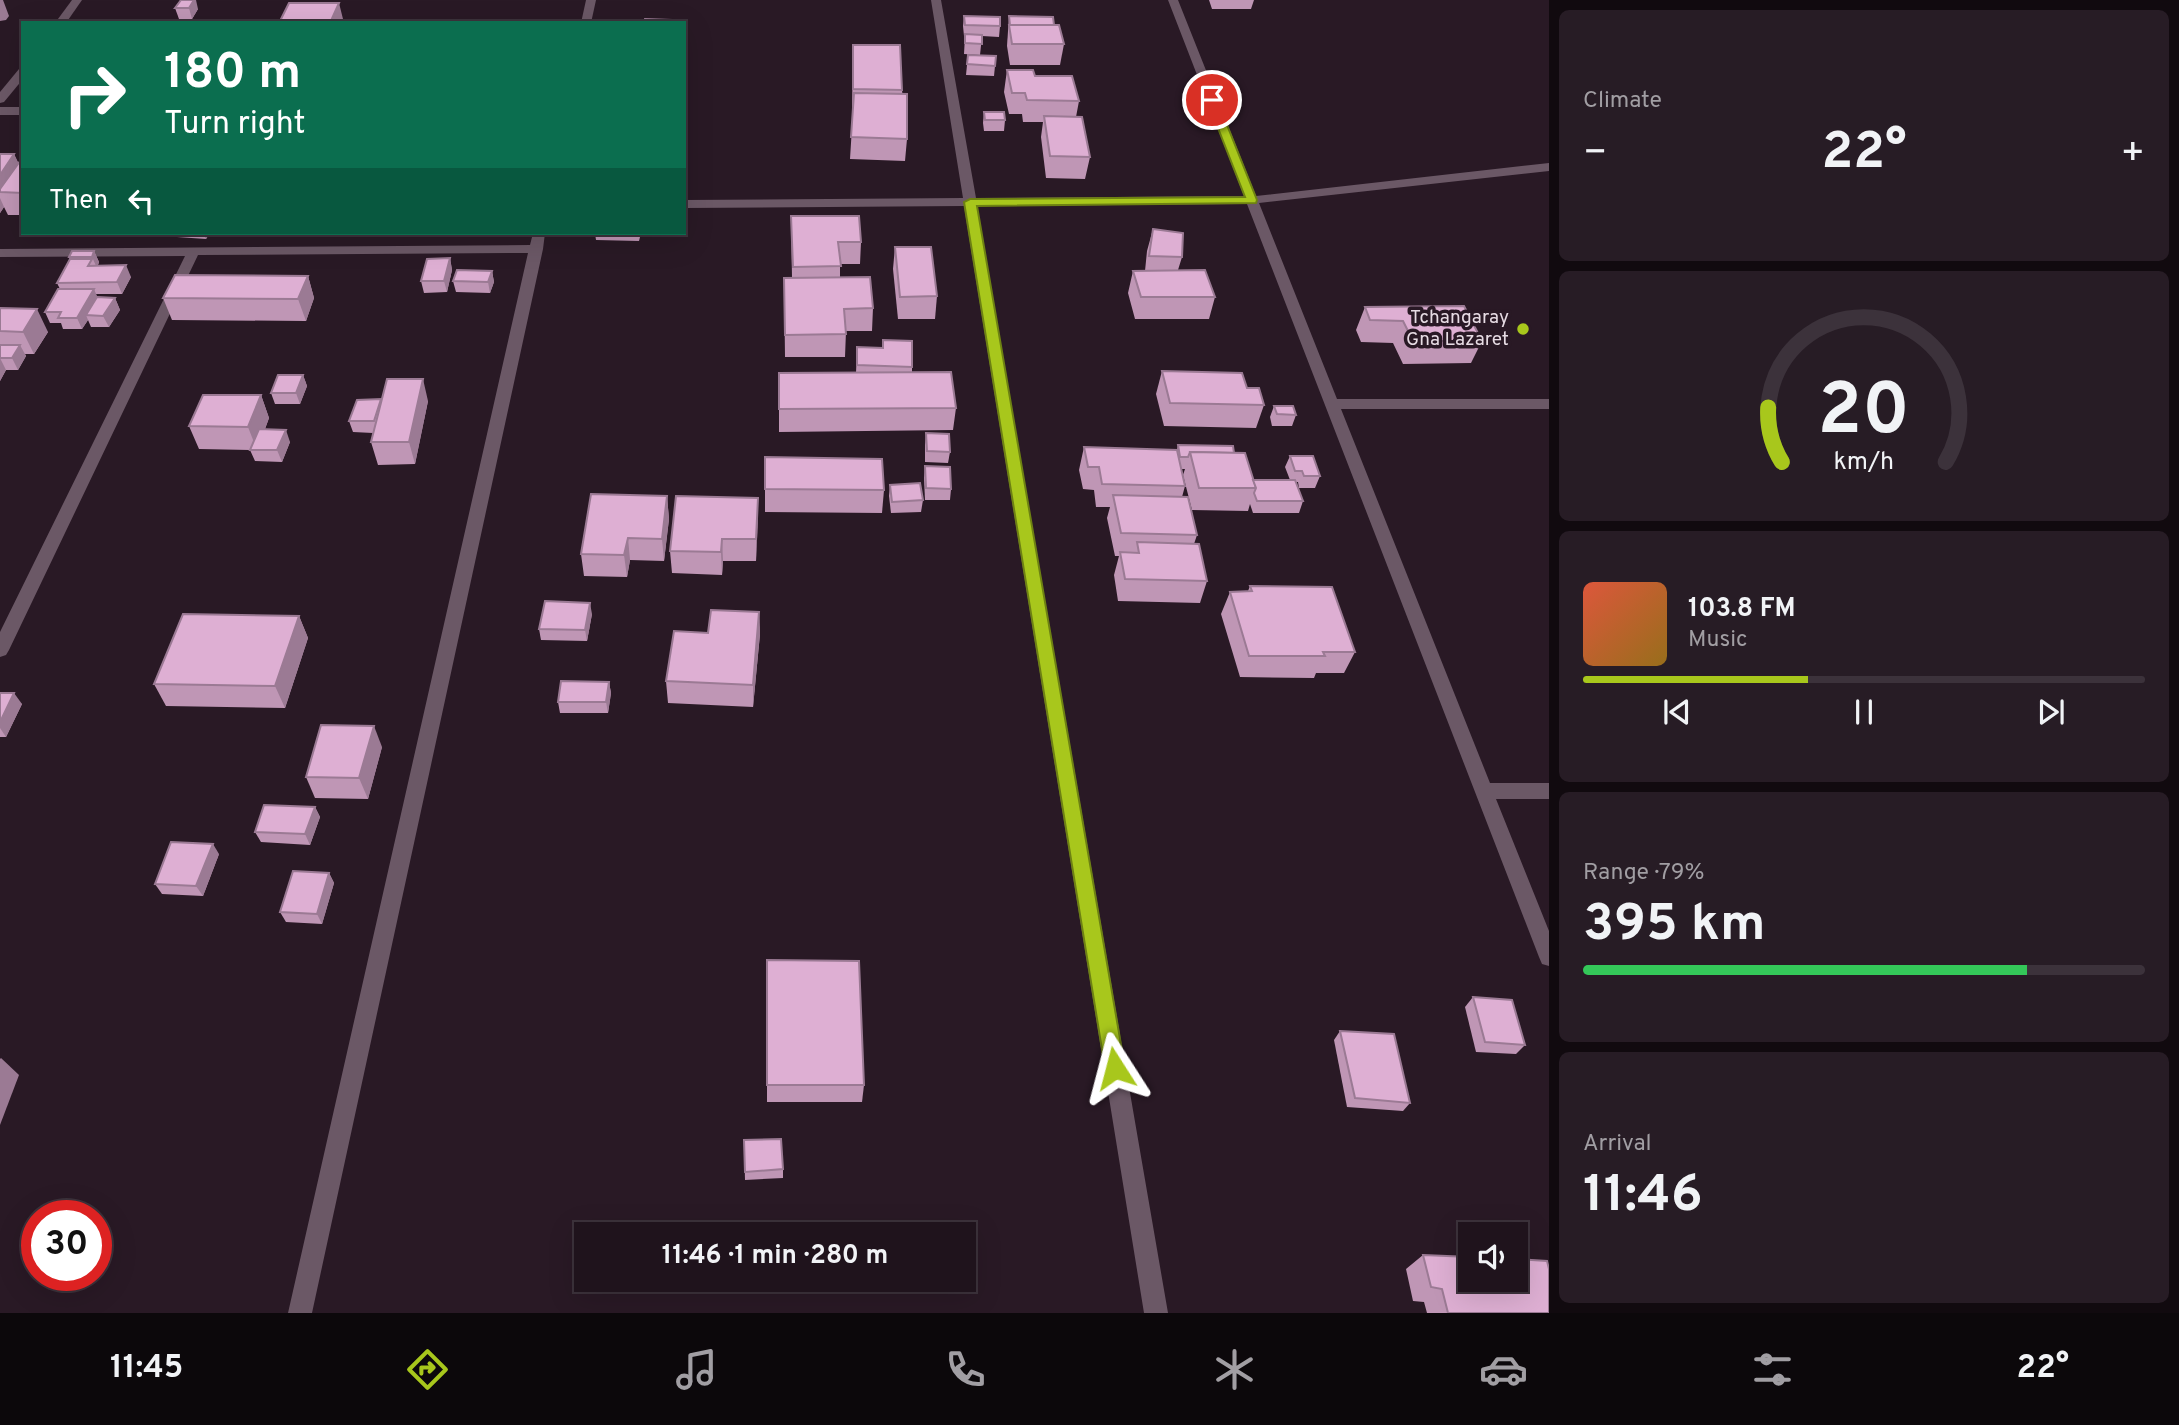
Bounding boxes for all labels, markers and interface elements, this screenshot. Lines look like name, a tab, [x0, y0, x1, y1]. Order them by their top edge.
text: 180 m	[164, 44, 301, 106]
icon: right	[49, 49, 140, 140]
pin	[1182, 70, 1242, 130]
icon: arrive	[1193, 81, 1231, 119]
text: Climate	[1583, 87, 1662, 116]
text: Turn right	[164, 105, 306, 145]
text: 22°	[1821, 121, 1907, 187]
text: −	[1583, 130, 1608, 179]
text: +	[2120, 130, 2145, 179]
icon: left	[122, 182, 160, 220]
text: Then	[49, 185, 108, 218]
place label: Tchangaray Gna Lazaret	[1406, 306, 1509, 352]
marker: Tchangaray Gna Lazaret	[1515, 321, 1531, 337]
text: 20	[1818, 368, 1910, 460]
text: km/h	[1834, 447, 1894, 479]
text: 103.8 FM	[1688, 593, 1796, 626]
text: Music	[1688, 626, 1748, 655]
icon: previous	[1658, 693, 1696, 731]
icon: pause	[1845, 693, 1883, 731]
icon: next	[2032, 693, 2070, 731]
text: Range · 79%	[1583, 859, 1705, 888]
text: 395 km	[1583, 893, 1766, 959]
position arrow	[1078, 1031, 1152, 1105]
text: Arrival	[1583, 1130, 1652, 1159]
text: 11:46	[1583, 1164, 1703, 1230]
speed limit sign: 30	[21, 1200, 112, 1291]
map controls	[1458, 1222, 1528, 1292]
button: sound	[1458, 1222, 1528, 1292]
text: 11:46 · 1 min · 280 m	[662, 1240, 888, 1273]
icon: directions	[403, 1345, 452, 1394]
icon: music	[672, 1345, 721, 1394]
icon: phone	[941, 1345, 990, 1394]
icon: climate	[1210, 1345, 1259, 1394]
icon: car	[1479, 1345, 1528, 1394]
icon: filters	[1748, 1345, 1797, 1394]
text: 11:45	[110, 1349, 183, 1389]
text: 22°	[2017, 1349, 2069, 1389]

